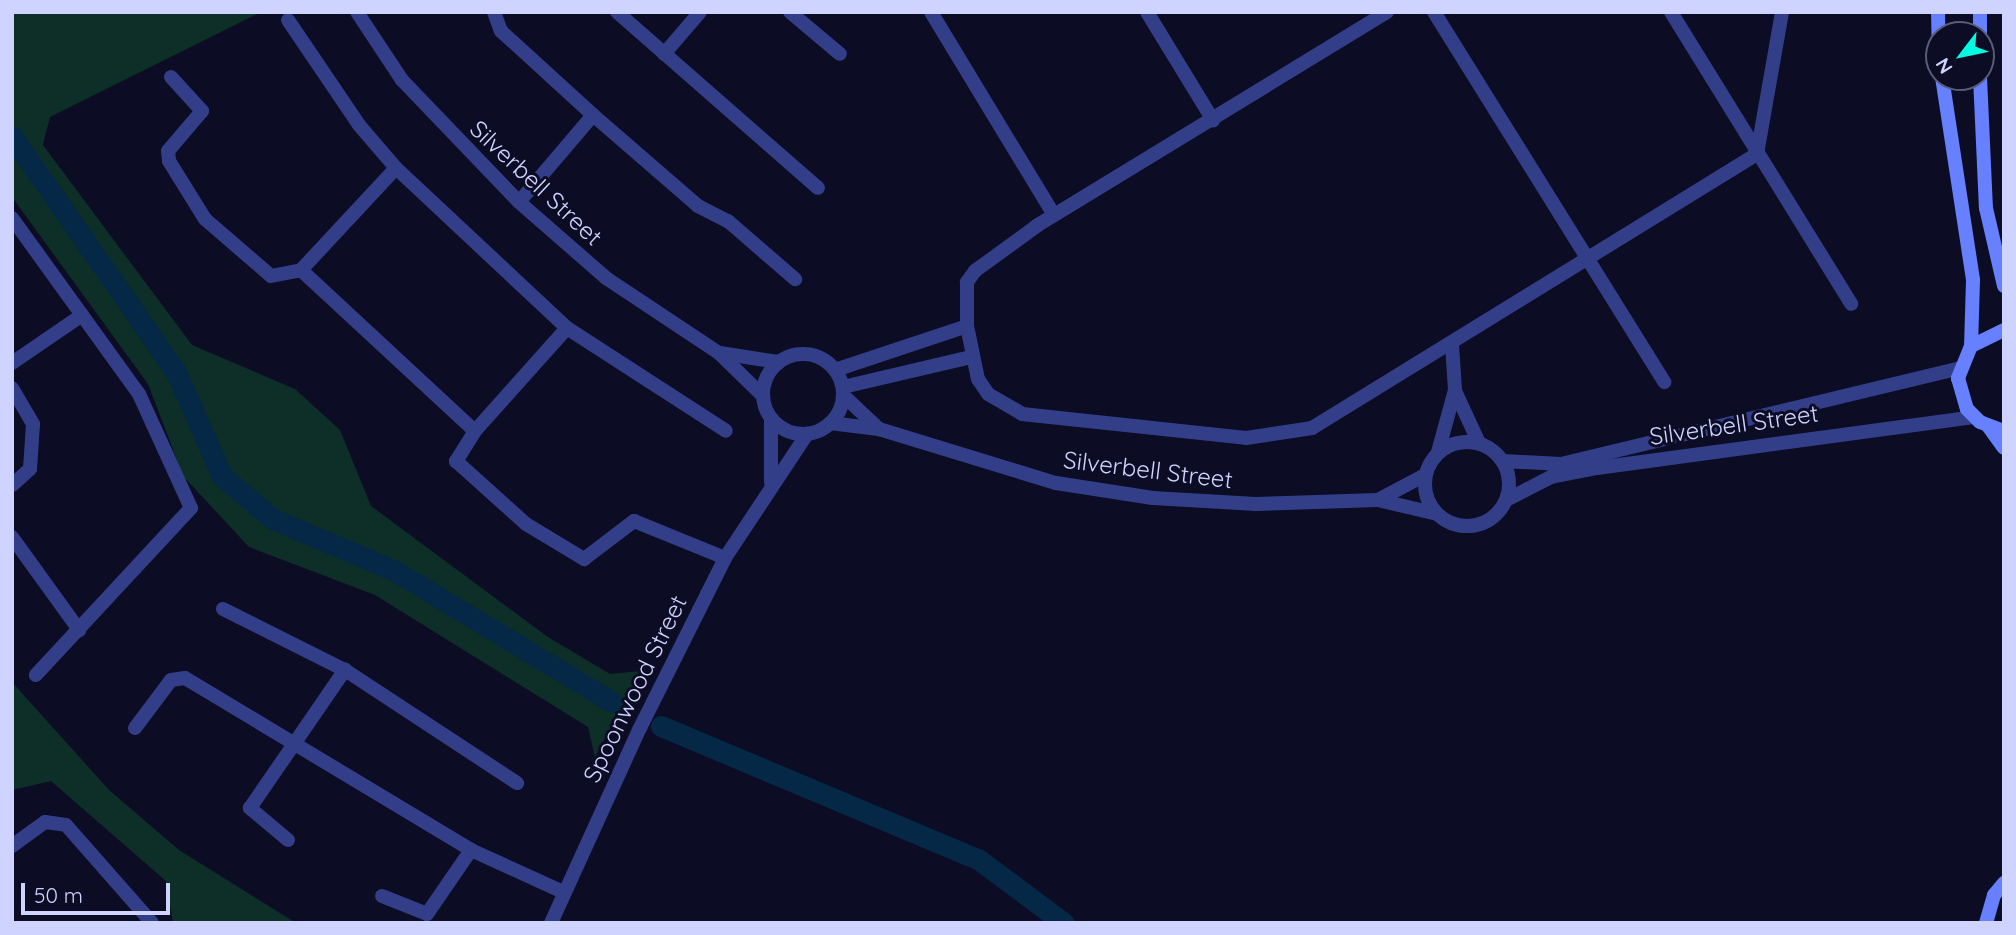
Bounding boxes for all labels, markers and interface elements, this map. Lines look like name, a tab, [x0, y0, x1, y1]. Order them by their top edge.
north arrow	[1925, 21, 1995, 91]
text: N	[1930, 54, 1958, 78]
street label: Silverbell Street	[464, 114, 608, 252]
street label: Silverbell Street	[1648, 399, 1820, 451]
street label: Silverbell Street	[1062, 445, 1234, 495]
street label: Spoonwood Street	[577, 591, 693, 787]
scale bar	[24, 869, 173, 913]
text: 50 m	[34, 882, 83, 908]

